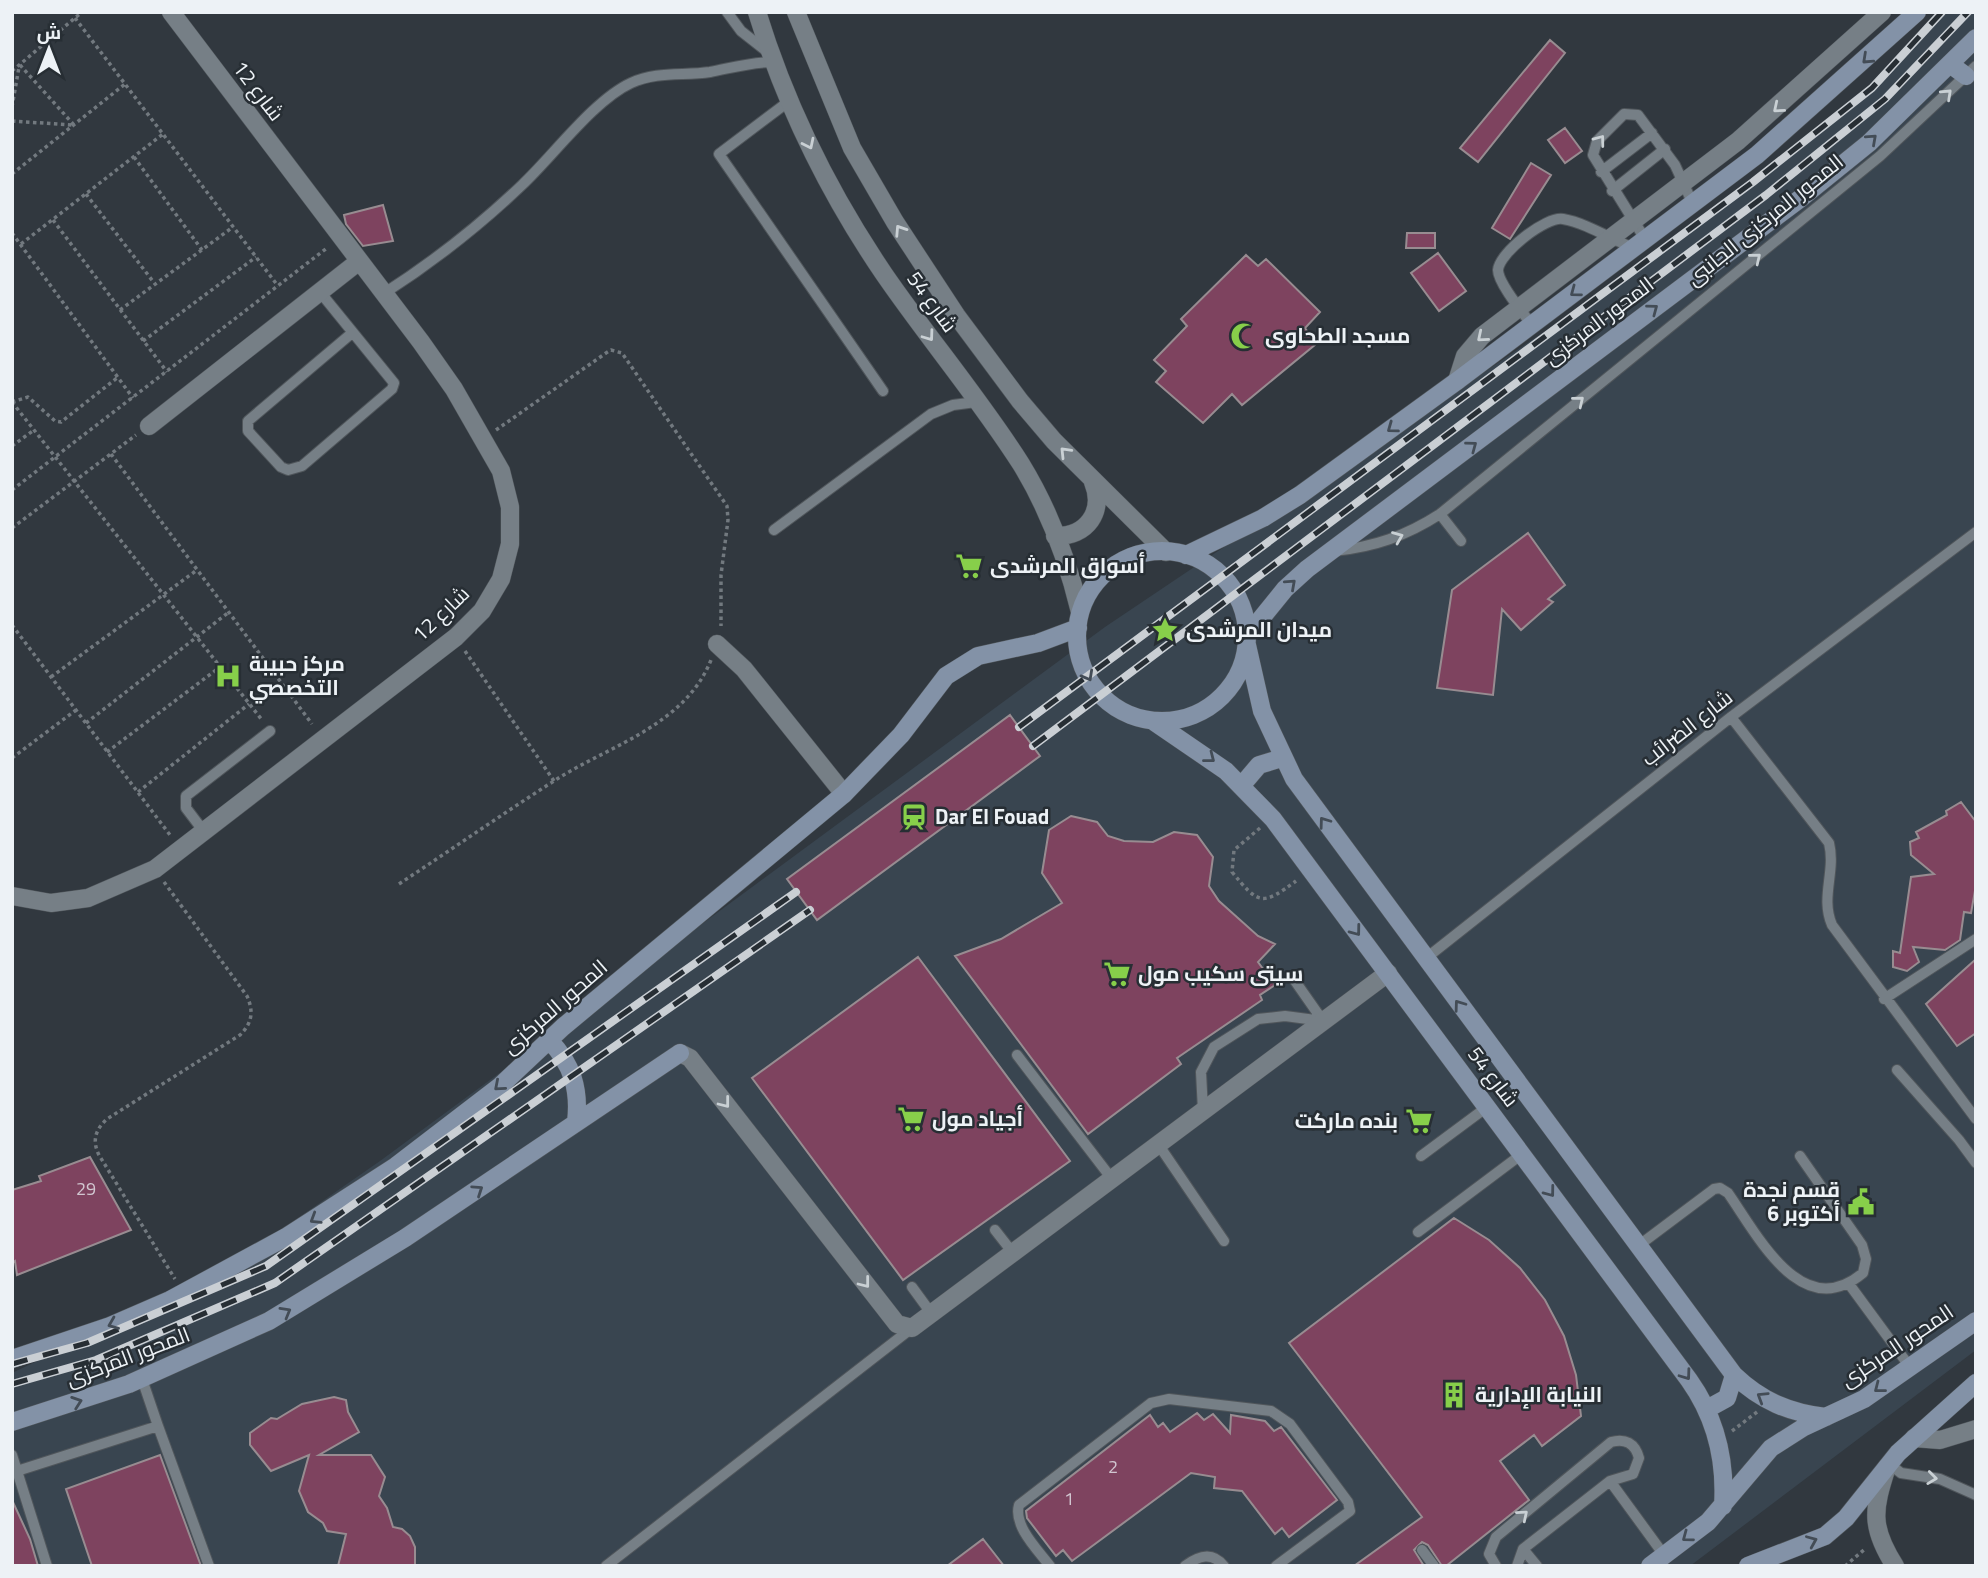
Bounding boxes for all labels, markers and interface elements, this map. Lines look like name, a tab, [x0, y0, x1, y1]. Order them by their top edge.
north arrow	[14, 14, 84, 84]
text: ش	[37, 17, 61, 46]
one-way arrow	[1862, 50, 1875, 63]
street label: شارع 12	[225, 53, 292, 128]
one-way arrow	[1939, 89, 1952, 102]
one-way arrow	[1773, 100, 1786, 112]
one-way arrow	[1592, 135, 1604, 148]
one-way arrow	[1863, 135, 1876, 148]
one-way arrow	[800, 137, 814, 149]
street label: المحور المركزى الجانبى	[1679, 146, 1850, 293]
one-way arrow	[896, 225, 909, 238]
one-way arrow	[1748, 253, 1760, 266]
street label: شارع 54	[900, 264, 966, 339]
street label: المحور المركزى	[1537, 268, 1660, 372]
one-way arrow	[1570, 284, 1583, 297]
one-way arrow	[1646, 305, 1658, 317]
place label: مسجد الطحاوى	[1265, 319, 1410, 351]
mosque icon: مسجد الطحاوى	[1229, 321, 1259, 351]
one-way arrow	[921, 328, 933, 341]
one-way arrow	[1477, 329, 1490, 341]
one-way arrow	[1571, 397, 1584, 409]
one-way arrow	[1388, 420, 1400, 433]
one-way arrow	[1464, 442, 1476, 454]
one-way arrow	[1060, 447, 1073, 460]
one-way arrow	[1390, 531, 1403, 545]
place label: أسواق المرشدى	[990, 549, 1145, 581]
supermarket icon: أسواق المرشدى	[954, 551, 984, 581]
street label: شارع 12	[404, 578, 476, 649]
one-way arrow	[1283, 580, 1296, 592]
place label: ميدان المرشدى	[1186, 613, 1332, 645]
place icon: ميدان المرشدى	[1150, 615, 1180, 645]
place label: مركز حبيبة التخصصي	[249, 647, 345, 704]
hospital icon: مركز حبيبة التخصصي	[213, 661, 243, 691]
one-way arrow	[1080, 669, 1093, 682]
street label: شارع الضرائب	[1634, 681, 1739, 773]
one-way arrow	[1202, 750, 1215, 762]
place label: Dar El Fouad	[935, 800, 1049, 832]
station icon: Dar El Fouad	[899, 802, 929, 832]
one-way arrow	[1320, 817, 1332, 830]
one-way arrow	[1348, 923, 1361, 936]
street label: المحور المركزى	[495, 951, 614, 1061]
place label: سيتى سكيب مول	[1138, 957, 1303, 989]
supermarket icon: سيتى سكيب مول	[1102, 959, 1132, 989]
one-way arrow	[1455, 1000, 1468, 1013]
street label: شارع 54	[1460, 1039, 1527, 1114]
one-way arrow	[494, 1078, 507, 1090]
one-way arrow	[717, 1096, 730, 1108]
place label: أجياد مول	[932, 1102, 1023, 1134]
supermarket icon: أجياد مول	[896, 1104, 926, 1134]
place label: بنده ماركت	[1295, 1104, 1398, 1136]
supermarket icon: بنده ماركت	[1404, 1106, 1434, 1136]
place label: قسم نجدة 6 أكتوبر	[1743, 1173, 1840, 1229]
house number: 29	[76, 1175, 96, 1202]
one-way arrow	[1542, 1185, 1554, 1197]
one-way arrow	[470, 1186, 483, 1198]
public building icon: قسم نجدة 6 أكتوبر	[1846, 1187, 1876, 1217]
one-way arrow	[309, 1211, 322, 1224]
one-way arrow	[856, 1275, 869, 1288]
street label: المحور المركزى	[1833, 1295, 1960, 1395]
one-way arrow	[278, 1307, 291, 1320]
one-way arrow	[108, 1316, 120, 1330]
street label: المحور المركزى	[61, 1318, 194, 1394]
one-way arrow	[1677, 1367, 1690, 1380]
place label: النيابة الإدارية	[1475, 1378, 1602, 1410]
one-way arrow	[1875, 1379, 1887, 1392]
building icon: النيابة الإدارية	[1439, 1380, 1469, 1410]
one-way arrow	[1757, 1393, 1770, 1406]
one-way arrow	[71, 1395, 83, 1410]
house number: 2	[1108, 1453, 1118, 1480]
one-way arrow	[1926, 1471, 1937, 1486]
house number: 1	[1064, 1485, 1074, 1512]
one-way arrow	[1515, 1510, 1527, 1523]
one-way arrow	[1683, 1529, 1695, 1541]
one-way arrow	[1805, 1536, 1817, 1550]

